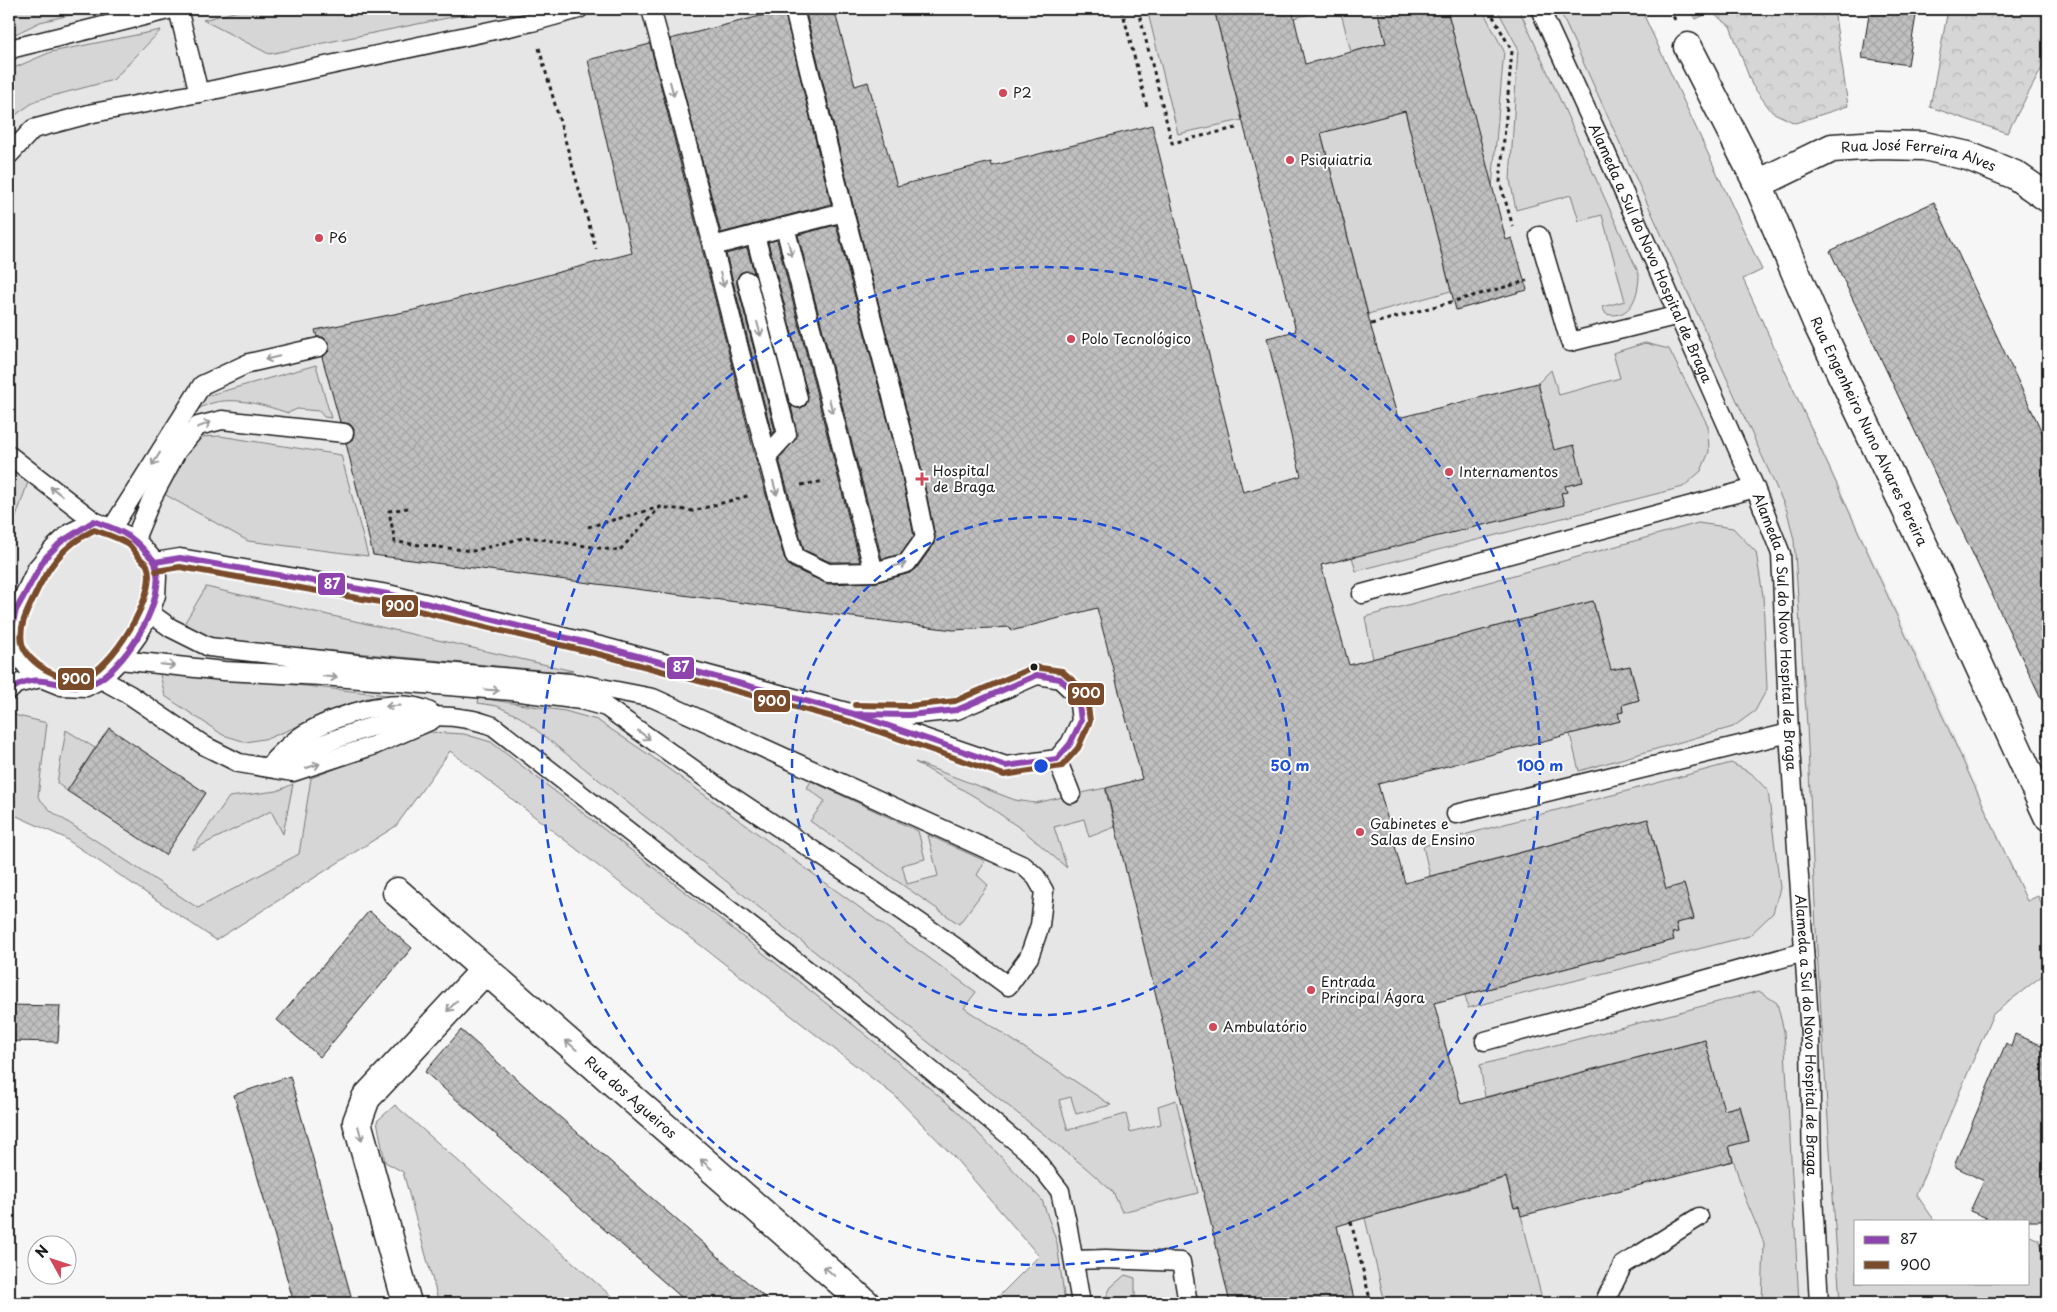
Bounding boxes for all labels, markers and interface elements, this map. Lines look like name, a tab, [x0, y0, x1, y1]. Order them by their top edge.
one-way arrow	[668, 80, 678, 96]
place label: P2	[1013, 82, 1032, 103]
marker: P2	[997, 87, 1009, 99]
street label: Alameda a Sul do Novo Hospital de Braga	[1584, 120, 1718, 387]
street label: Rua José Ferreira Alves	[1840, 134, 1999, 176]
place label: Psiquiatria	[1300, 149, 1372, 170]
marker: Psiquiatria	[1284, 154, 1296, 166]
place label: P6	[329, 227, 347, 248]
marker: P6	[313, 232, 325, 244]
one-way arrow	[786, 241, 796, 257]
one-way arrow	[718, 271, 727, 287]
street label: Rua Engenheiro Nuno Alvares Pereira	[1806, 313, 1933, 549]
one-way arrow	[755, 320, 764, 336]
place label: Polo Tecnológico	[1081, 328, 1191, 349]
marker: Polo Tecnológico	[1065, 333, 1077, 345]
one-way arrow	[264, 354, 280, 363]
one-way arrow	[827, 398, 836, 414]
one-way arrow	[196, 420, 211, 429]
one-way arrow	[150, 451, 160, 465]
place label: Hospital de Braga	[933, 460, 996, 497]
place label: Internamentos	[1459, 461, 1558, 482]
marker: Internamentos	[1443, 466, 1455, 478]
marker: Hospital de Braga	[915, 472, 929, 486]
one-way arrow	[771, 480, 781, 496]
one-way arrow	[49, 485, 62, 496]
street label: Alameda a Sul do Novo Hospital de Braga	[1748, 489, 1803, 772]
one-way arrow	[891, 560, 907, 570]
line badge: 87	[317, 572, 346, 596]
text: 87	[324, 573, 341, 594]
line badge: 900	[381, 594, 419, 618]
text: 900	[386, 595, 414, 616]
line badge: 87	[666, 656, 695, 680]
text: 87	[673, 656, 690, 677]
one-way arrow	[160, 660, 176, 670]
unlabelled marker	[1029, 662, 1039, 672]
line badge: 900	[57, 667, 95, 691]
text: 900	[62, 668, 90, 689]
one-way arrow	[322, 672, 338, 682]
line badge: 900	[1067, 682, 1105, 706]
text: 900	[1072, 682, 1100, 703]
one-way arrow	[484, 685, 500, 694]
line badge: 900	[753, 689, 791, 713]
text: 900	[758, 690, 786, 711]
one-way arrow	[385, 701, 401, 711]
one-way arrow	[637, 730, 650, 741]
text: 50 m	[1271, 753, 1309, 776]
text: 100 m	[1517, 753, 1563, 776]
centre of rings	[1032, 757, 1050, 775]
one-way arrow	[304, 761, 320, 770]
place label: Gabinetes e Salas de Ensino	[1370, 813, 1475, 850]
marker: Gabinetes e Salas de Ensino	[1354, 826, 1366, 838]
street label: Alameda a Sul do Novo Hospital de Braga	[1790, 894, 1823, 1177]
place label: Entrada Principal Ágora	[1321, 971, 1425, 1008]
marker: Entrada Principal Ágora	[1305, 984, 1317, 996]
one-way arrow	[446, 999, 458, 1012]
place label: Ambulatório	[1223, 1016, 1307, 1037]
marker: Ambulatório	[1207, 1021, 1219, 1033]
one-way arrow	[565, 1040, 578, 1051]
street label: Rua dos Agueiros	[581, 1051, 682, 1143]
one-way arrow	[356, 1124, 366, 1140]
one-way arrow	[700, 1158, 713, 1170]
legend	[1854, 1220, 2030, 1284]
text: 87	[1900, 1226, 1918, 1249]
north arrow	[28, 1234, 78, 1284]
text: N	[30, 1240, 53, 1262]
text: 900	[1900, 1252, 1931, 1275]
one-way arrow	[822, 1265, 835, 1277]

